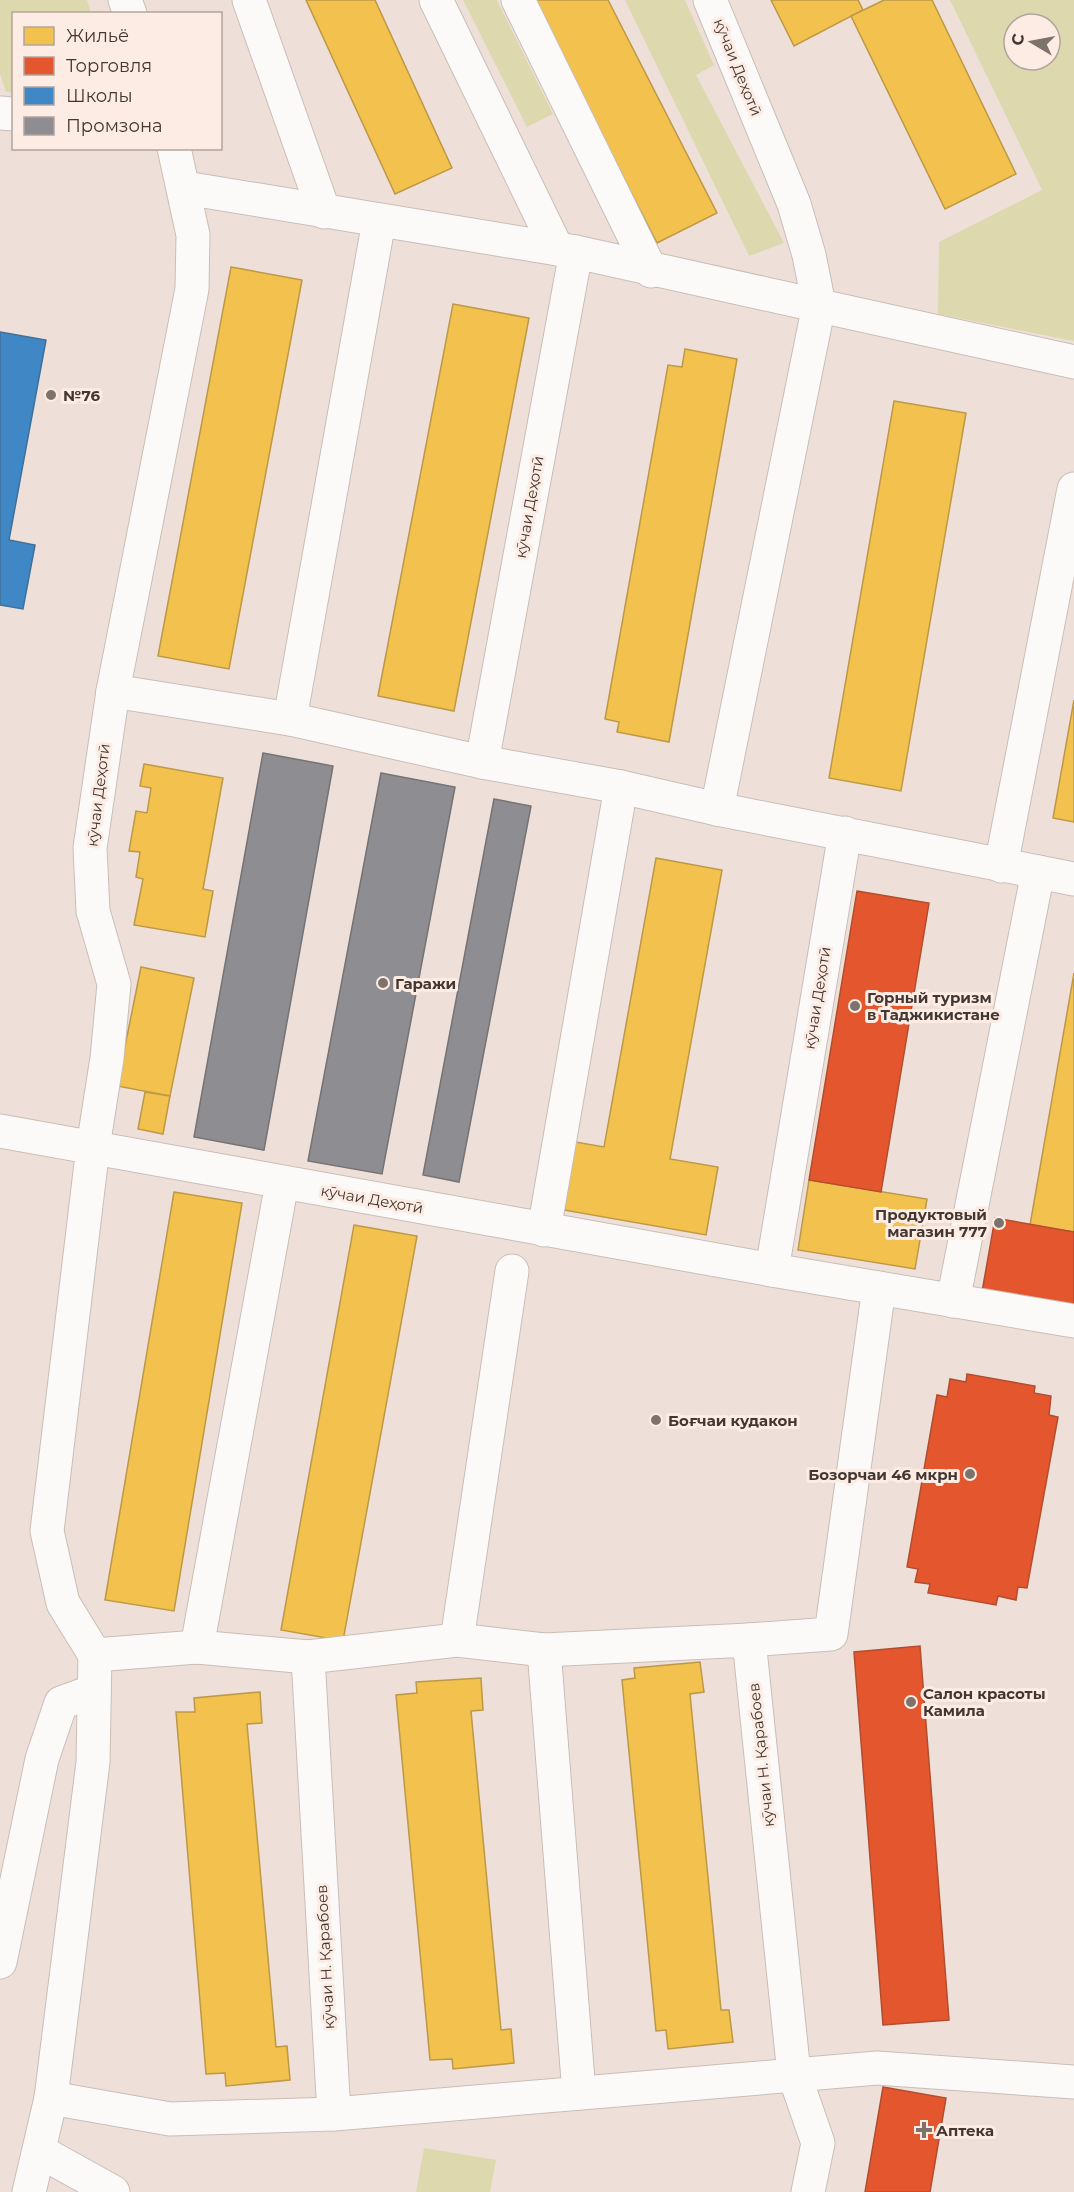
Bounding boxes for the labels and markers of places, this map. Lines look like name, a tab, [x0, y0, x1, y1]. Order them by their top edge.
place label: №76	[63, 386, 101, 405]
marker: №76	[44, 388, 58, 402]
place label: Гаражи	[395, 974, 456, 993]
marker: Гаражи	[376, 976, 390, 990]
place label: Горный туризм в Таджикистане	[867, 988, 1000, 1024]
marker: Горный туризм в Таджикистане	[848, 999, 862, 1013]
place label: Продуктовый магазин 777	[875, 1205, 987, 1241]
marker: Продуктовый магазин 777	[992, 1216, 1006, 1230]
place label: Боғчаи кудакон	[668, 1411, 798, 1430]
marker: Боғчаи кудакон	[649, 1413, 663, 1427]
place label: Бозорчаи 46 мкрн	[808, 1465, 958, 1484]
marker: Бозорчаи 46 мкрн	[963, 1467, 977, 1481]
place label: Салон красоты Камила	[923, 1684, 1046, 1720]
marker: Салон красоты Камила	[904, 1695, 918, 1709]
place label: Аптека	[936, 2121, 994, 2140]
marker: Аптека	[917, 2123, 931, 2137]

